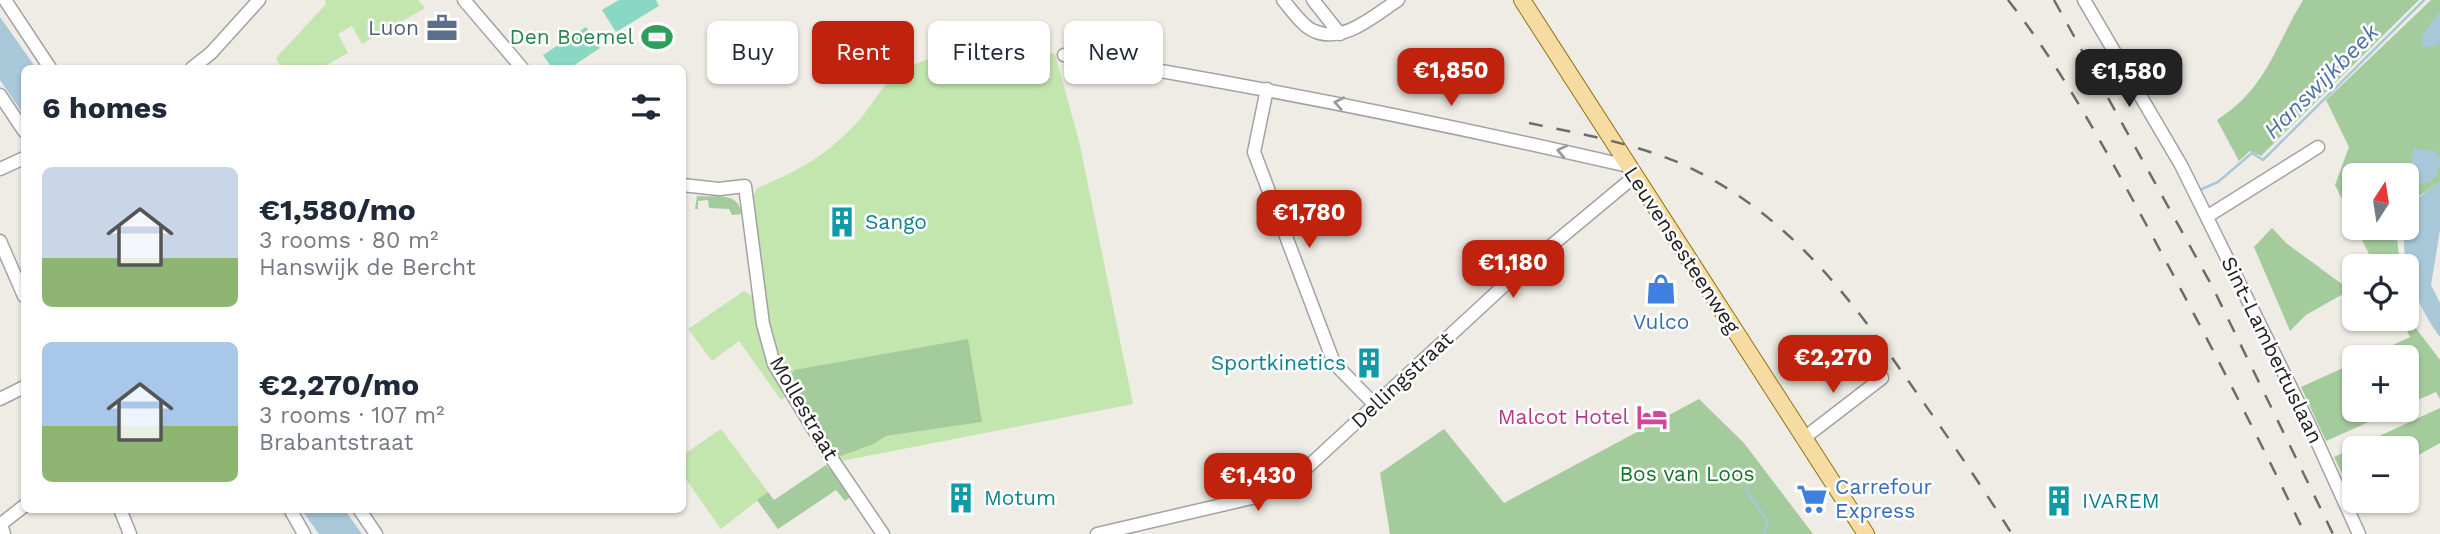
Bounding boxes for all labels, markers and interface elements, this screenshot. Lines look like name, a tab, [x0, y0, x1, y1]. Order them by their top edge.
office icon: Luon	[425, 11, 459, 45]
place label: Luon	[368, 15, 419, 40]
water label: Hanswijkbeek	[2258, 17, 2385, 144]
sports icon: Den Boemel	[640, 20, 674, 54]
chip: Buy	[707, 21, 798, 84]
chip: Rent	[812, 21, 914, 84]
chip: Filters	[928, 21, 1050, 84]
chip: New	[1064, 21, 1163, 84]
place label: Den Boemel	[510, 24, 635, 49]
pin: €1,850	[1394, 48, 1508, 108]
pin: €1,580	[2072, 50, 2186, 109]
text: €1,850	[1413, 57, 1489, 84]
text: €1,580	[2091, 58, 2167, 85]
icon: filters	[627, 88, 665, 126]
text: 6 homes	[42, 90, 167, 125]
one-way arrow	[1333, 96, 1345, 111]
one-way arrow	[1556, 144, 1568, 159]
street label: Leuvensesteenweg	[1619, 162, 1746, 339]
north arrow	[2342, 163, 2418, 240]
map controls	[2342, 163, 2419, 513]
pin: €1,780	[1252, 190, 1366, 250]
text: €1,580/mo	[259, 192, 416, 227]
icon: home	[98, 195, 182, 279]
text: €1,780	[1273, 199, 1345, 226]
building icon: Sango	[825, 205, 859, 239]
place label: Sango	[865, 209, 927, 234]
text: 3 rooms · 80 m²	[259, 227, 438, 254]
pin: €1,180	[1456, 240, 1570, 300]
text: €1,180	[1478, 249, 1548, 276]
street label: Sint-Lambertuslaan	[2216, 252, 2329, 447]
text: Hanswijk de Bercht	[259, 254, 476, 281]
button: locate	[2342, 254, 2419, 331]
shop icon: Vulco	[1644, 272, 1678, 306]
place label: Vulco	[1633, 309, 1689, 334]
street label: Dellingstraat	[1346, 326, 1458, 433]
pin: €2,270	[1776, 336, 1890, 395]
text: €2,270	[1794, 344, 1872, 371]
button: +	[2342, 345, 2419, 422]
building icon: Sportkinetics	[1352, 346, 1386, 380]
place label: Sportkinetics	[1211, 350, 1346, 375]
street label: Mollestraat	[765, 351, 844, 464]
text: €2,270/mo	[259, 367, 419, 402]
icon: home	[98, 370, 182, 454]
hotel icon: Malcot Hotel	[1635, 400, 1669, 434]
text: 3 rooms · 107 m²	[259, 402, 445, 429]
place label: Malcot Hotel	[1498, 404, 1630, 429]
text: Brabantstraat	[259, 429, 413, 456]
button: −	[2342, 436, 2419, 513]
pin: €1,430	[1201, 454, 1315, 513]
park label: Bos van Loos	[1619, 461, 1755, 486]
text: €1,430	[1220, 462, 1296, 489]
place label: Carrefour Express	[1835, 474, 1933, 523]
building icon: Motum	[944, 481, 978, 515]
supermarket icon: Carrefour Express	[1795, 482, 1829, 516]
building icon: IVAREM	[2042, 484, 2076, 518]
place label: Motum	[984, 485, 1056, 510]
place label: IVAREM	[2082, 488, 2160, 513]

